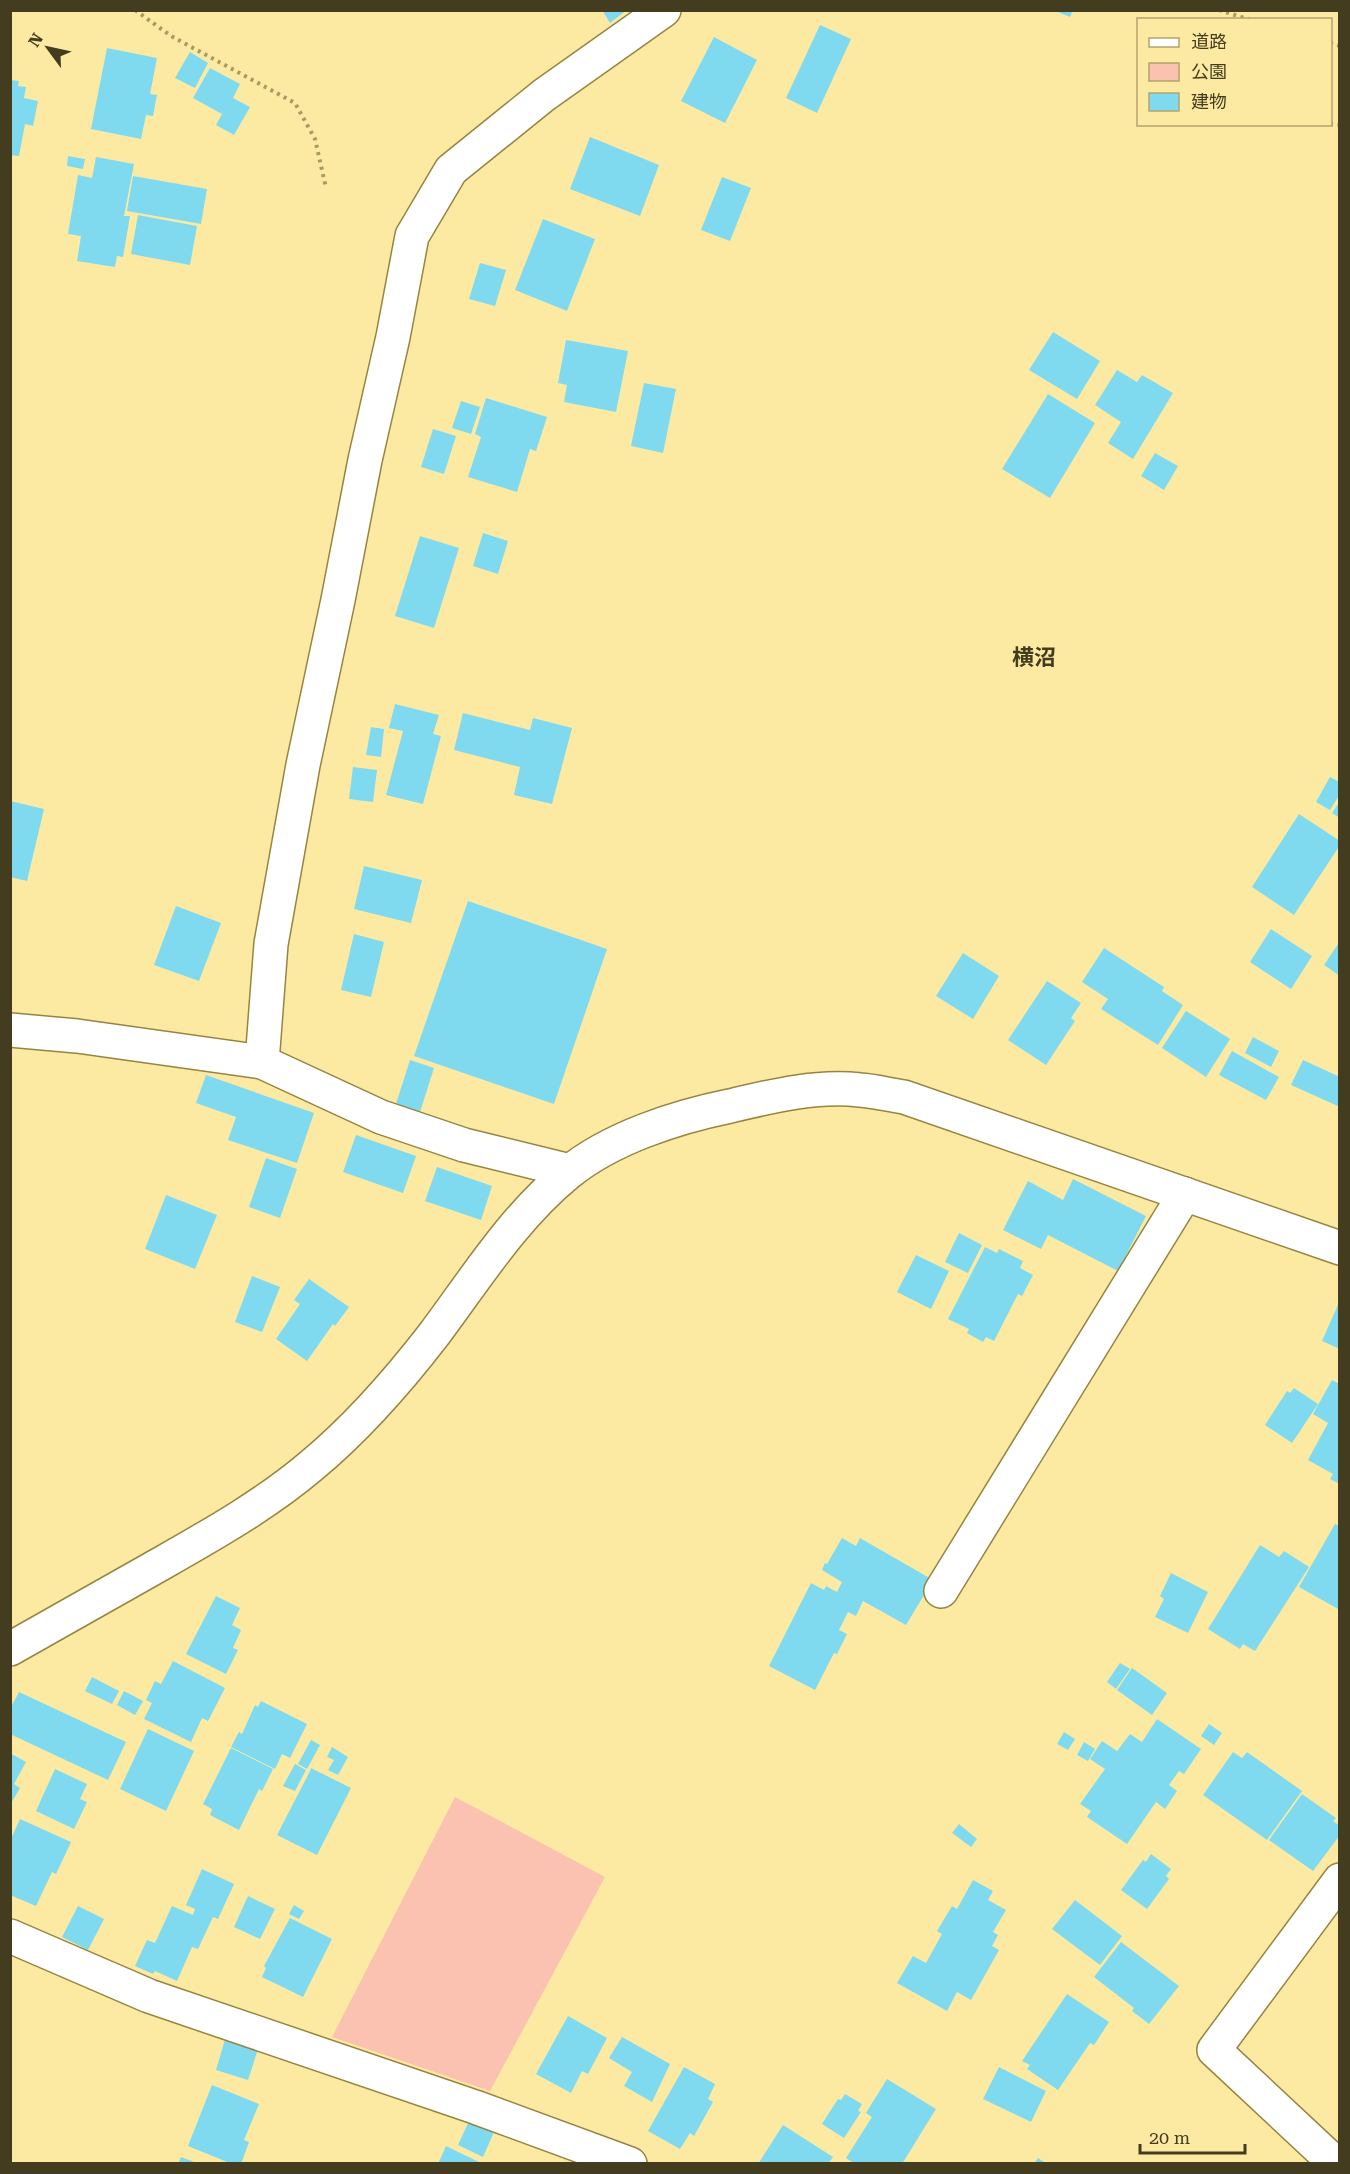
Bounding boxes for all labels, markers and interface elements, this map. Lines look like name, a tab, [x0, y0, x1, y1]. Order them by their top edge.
north arrow	[18, 18, 78, 78]
legend	[1137, 18, 1332, 126]
text: N	[25, 30, 47, 50]
text: 道路	[1191, 31, 1227, 52]
text: 公園	[1191, 61, 1227, 82]
text: 建物	[1191, 91, 1227, 112]
district label: 横沼	[1012, 645, 1056, 670]
scale bar	[1140, 2117, 1245, 2155]
text: 20 m	[1149, 2127, 1190, 2148]

